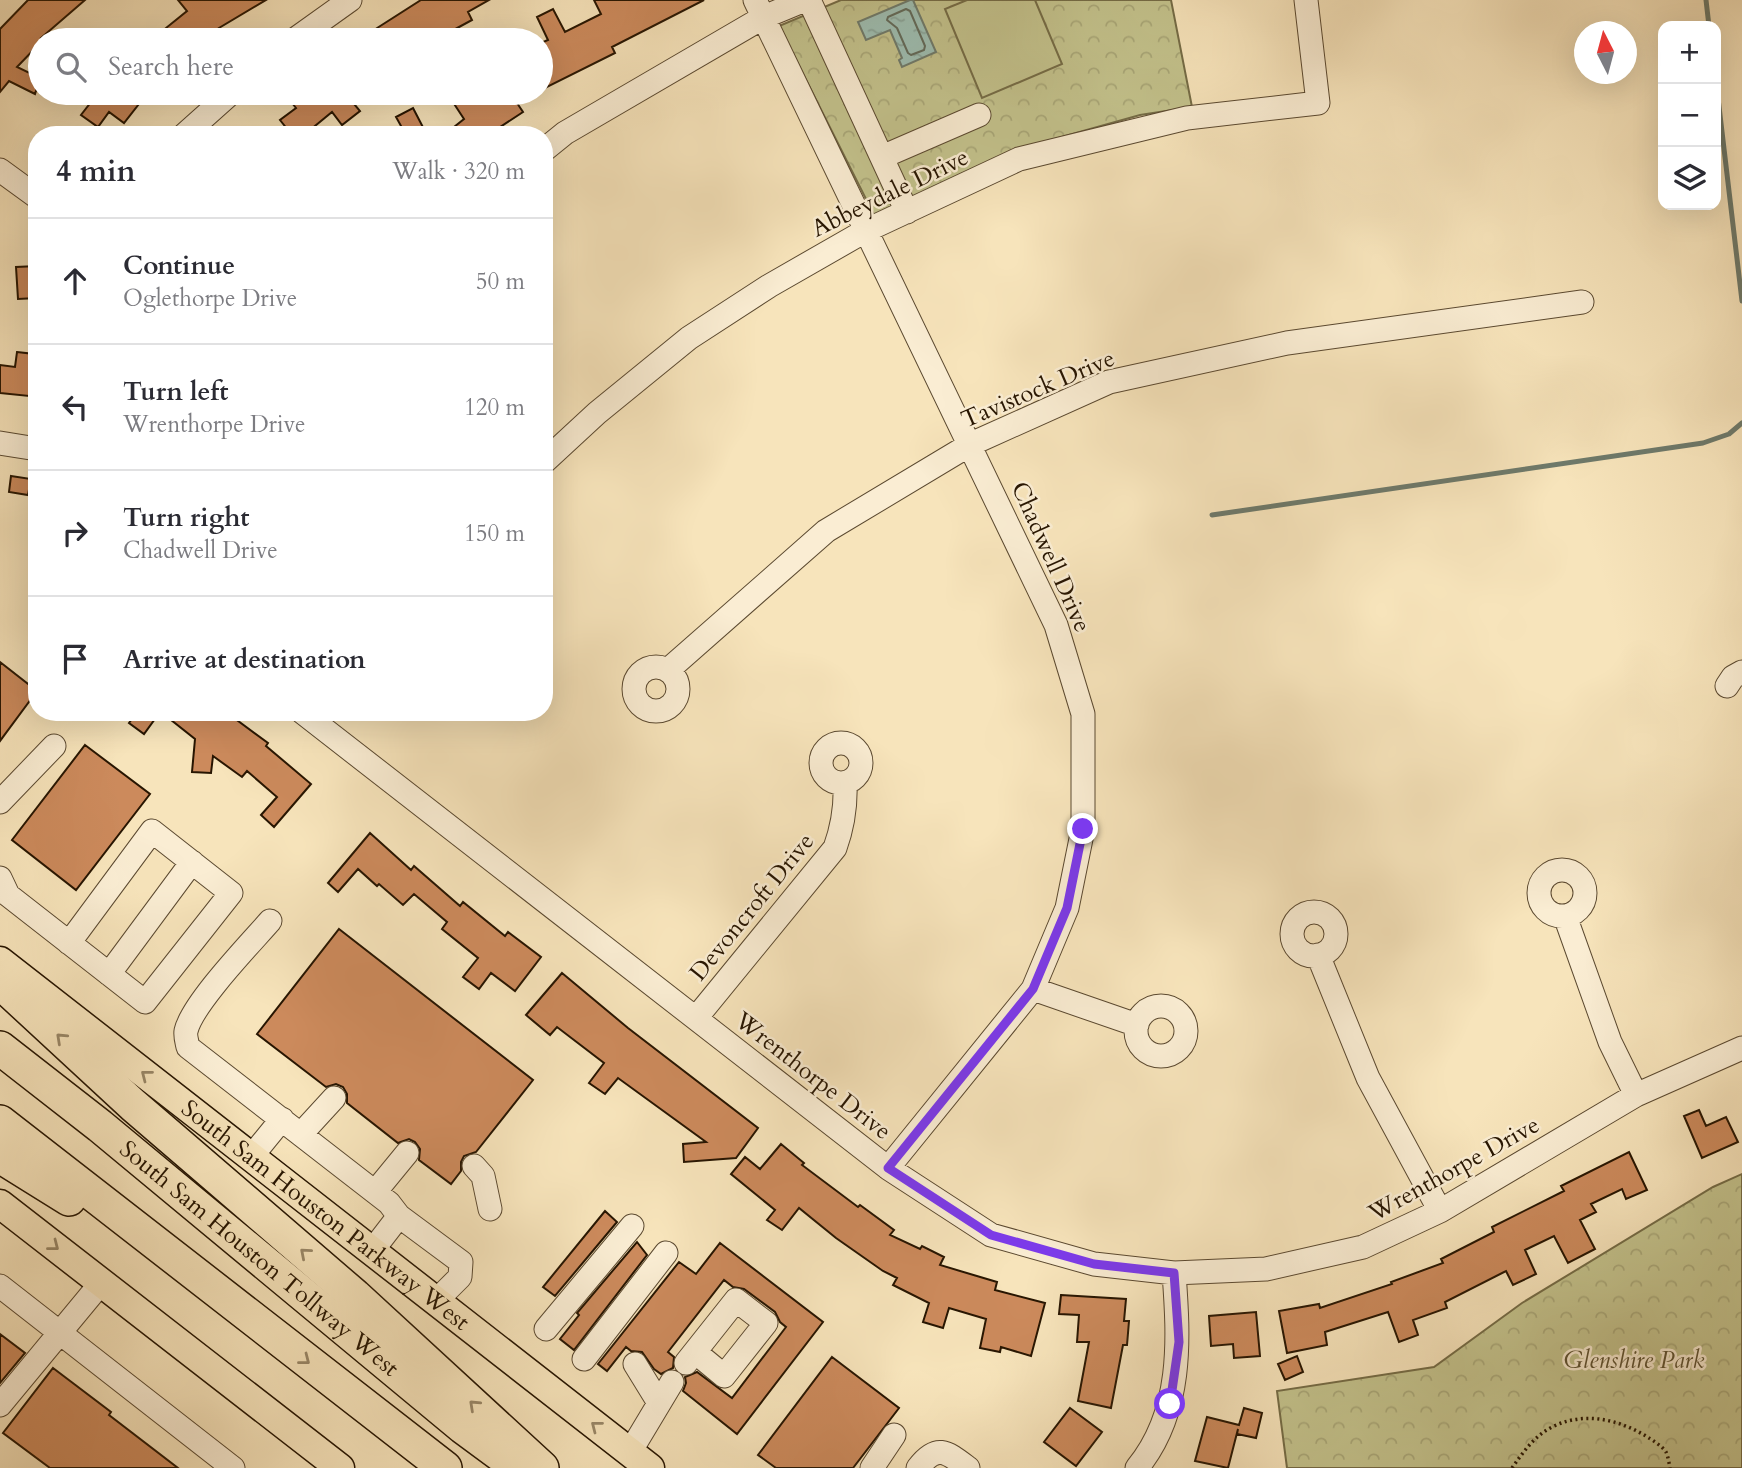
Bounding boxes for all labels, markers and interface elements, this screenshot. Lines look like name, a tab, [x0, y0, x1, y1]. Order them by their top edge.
north arrow	[1574, 21, 1637, 84]
map controls	[1658, 21, 1721, 210]
button: +	[1658, 21, 1721, 84]
search box	[28, 28, 553, 105]
icon: search	[52, 48, 90, 86]
text: Search here	[108, 49, 234, 84]
button: −	[1658, 84, 1721, 147]
street label: Abbeydale Drive	[806, 141, 974, 245]
button: layers	[1658, 147, 1721, 210]
text: 4 min	[56, 151, 136, 192]
text: Walk · 320 m	[392, 156, 525, 187]
text: Continue	[123, 248, 235, 283]
icon: ahead	[56, 262, 94, 300]
text: 50 m	[476, 266, 525, 297]
text: Oglethorpe Drive	[123, 283, 297, 314]
street label: Tavistock Drive	[956, 342, 1120, 436]
text: Turn left	[123, 374, 228, 409]
icon: left	[56, 388, 94, 426]
text: 120 m	[464, 392, 525, 423]
text: Wrenthorpe Drive	[123, 409, 306, 440]
street label: Chadwell Drive	[1003, 477, 1099, 637]
text: Turn right	[123, 500, 250, 535]
icon: right	[56, 514, 94, 552]
text: 150 m	[464, 518, 525, 549]
text: Chadwell Drive	[123, 535, 278, 566]
icon: arrive	[56, 640, 94, 678]
text: Arrive at destination	[123, 642, 366, 677]
route end	[1067, 813, 1098, 844]
street label: Devoncroft Drive	[682, 826, 822, 988]
street label: Wrenthorpe Drive	[727, 1004, 898, 1148]
one-way arrow	[56, 1034, 69, 1046]
one-way arrow	[142, 1071, 154, 1084]
street label: South Sam Houston Parkway West	[175, 1092, 477, 1338]
street label: Wrenthorpe Drive	[1362, 1108, 1545, 1230]
street label: South Sam Houston Tollway West	[113, 1133, 407, 1384]
one-way arrow	[46, 1237, 59, 1250]
one-way arrow	[301, 1249, 314, 1261]
park label: Glenshire Park	[1564, 1344, 1705, 1377]
one-way arrow	[297, 1351, 310, 1364]
route start	[1154, 1388, 1185, 1419]
one-way arrow	[469, 1401, 482, 1413]
one-way arrow	[592, 1422, 605, 1434]

